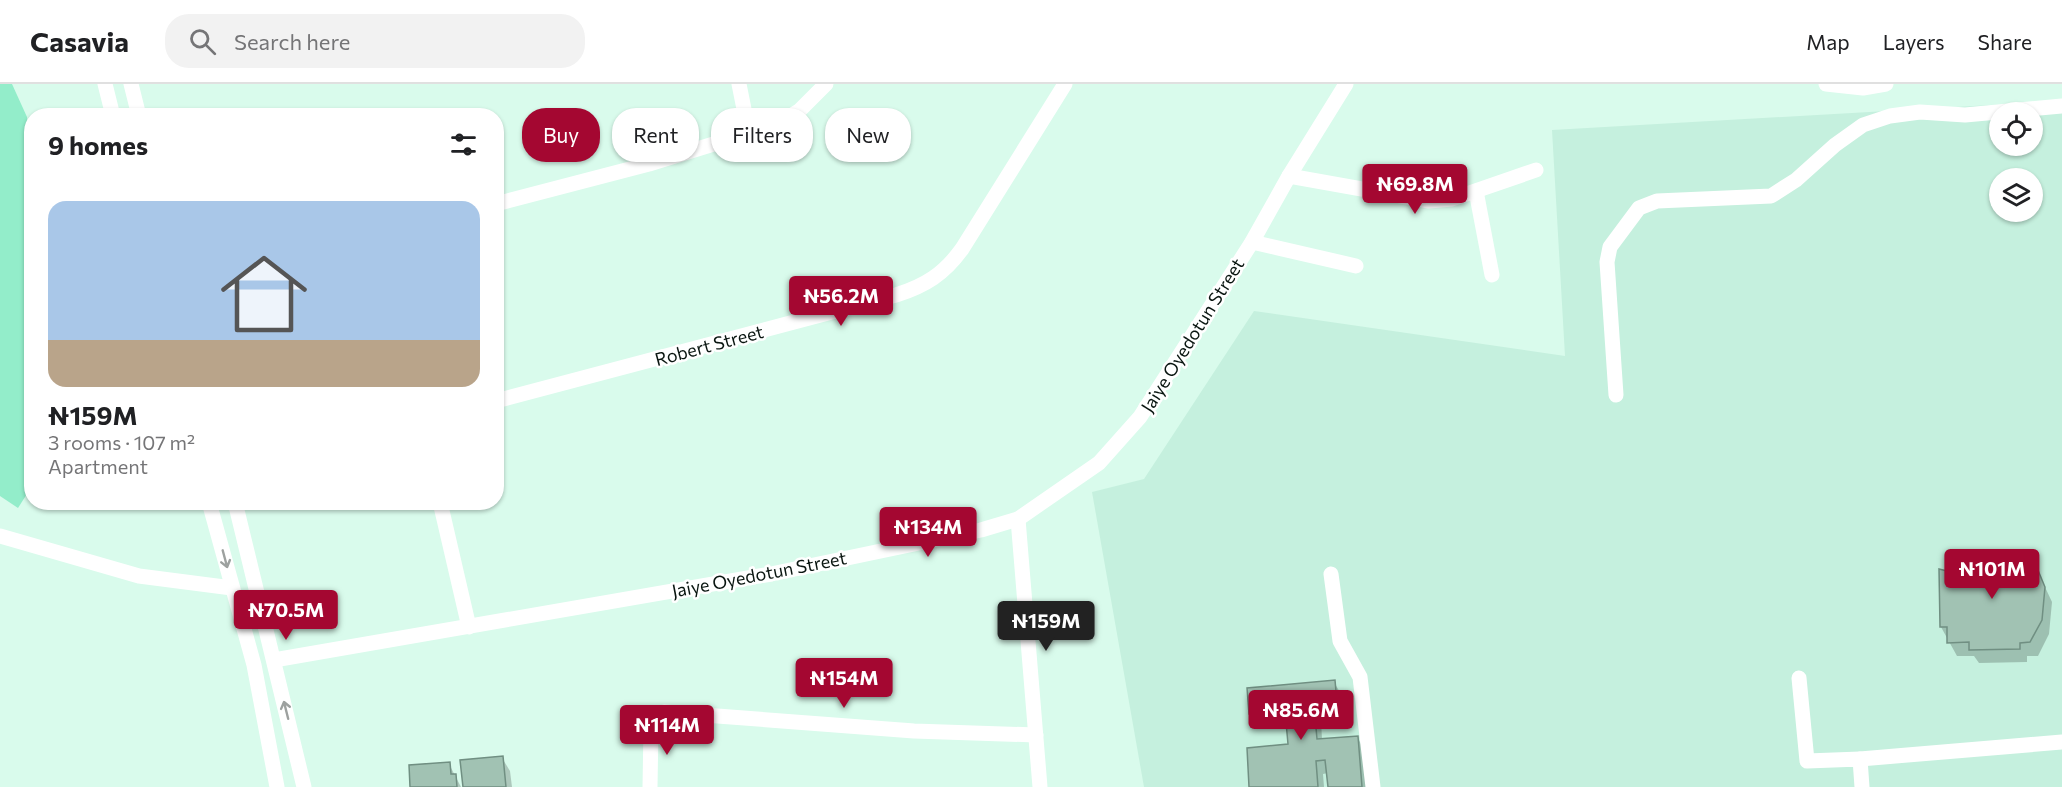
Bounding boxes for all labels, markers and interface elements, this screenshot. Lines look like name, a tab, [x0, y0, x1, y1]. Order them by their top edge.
search box	[165, 14, 585, 68]
text: Casavia	[30, 24, 129, 58]
icon: search	[186, 25, 219, 58]
text: Search here	[234, 28, 350, 55]
text: Map	[1806, 29, 1850, 54]
text: Layers	[1883, 29, 1945, 54]
text: Share	[1978, 29, 2032, 54]
map controls	[1989, 102, 2043, 222]
button: locate	[1989, 102, 2043, 156]
chip: Buy	[522, 108, 600, 162]
chip: Rent	[612, 108, 699, 162]
chip: Filters	[711, 108, 813, 162]
chip: New	[825, 108, 911, 162]
icon: filters	[447, 128, 480, 161]
text: 9 homes	[48, 129, 148, 160]
pin: ₦69.8M	[1366, 164, 1464, 215]
button: layers	[1989, 168, 2043, 222]
text: ₦69.8M	[1376, 171, 1454, 195]
icon: home	[210, 240, 318, 348]
street label: Jaiye Oyedotun Street	[1136, 254, 1248, 416]
pin: ₦56.2M	[792, 276, 890, 327]
text: ₦56.2M	[803, 283, 879, 307]
street label: Robert Street	[652, 320, 766, 370]
text: ₦159M	[48, 399, 138, 430]
text: 3 rooms · 107 m²	[48, 430, 195, 454]
text: Apartment	[48, 454, 148, 478]
pin: ₦134M	[886, 507, 970, 558]
text: ₦134M	[894, 514, 962, 538]
street label: Jaiye Oyedotun Street	[670, 546, 848, 602]
one-way arrow	[219, 549, 231, 568]
pin: ₦101M	[1950, 549, 2034, 600]
text: ₦101M	[1958, 556, 2026, 580]
pin: ₦70.5M	[237, 590, 335, 641]
text: ₦70.5M	[248, 597, 324, 621]
pin: ₦159M	[1004, 601, 1088, 652]
text: ₦159M	[1012, 608, 1080, 632]
pin: ₦154M	[802, 658, 886, 709]
text: ₦154M	[810, 665, 878, 689]
pin: ₦85.6M	[1252, 690, 1350, 741]
text: ₦85.6M	[1263, 697, 1339, 721]
one-way arrow	[280, 700, 292, 719]
pin: ₦114M	[625, 705, 709, 756]
text: ₦114M	[634, 712, 700, 736]

